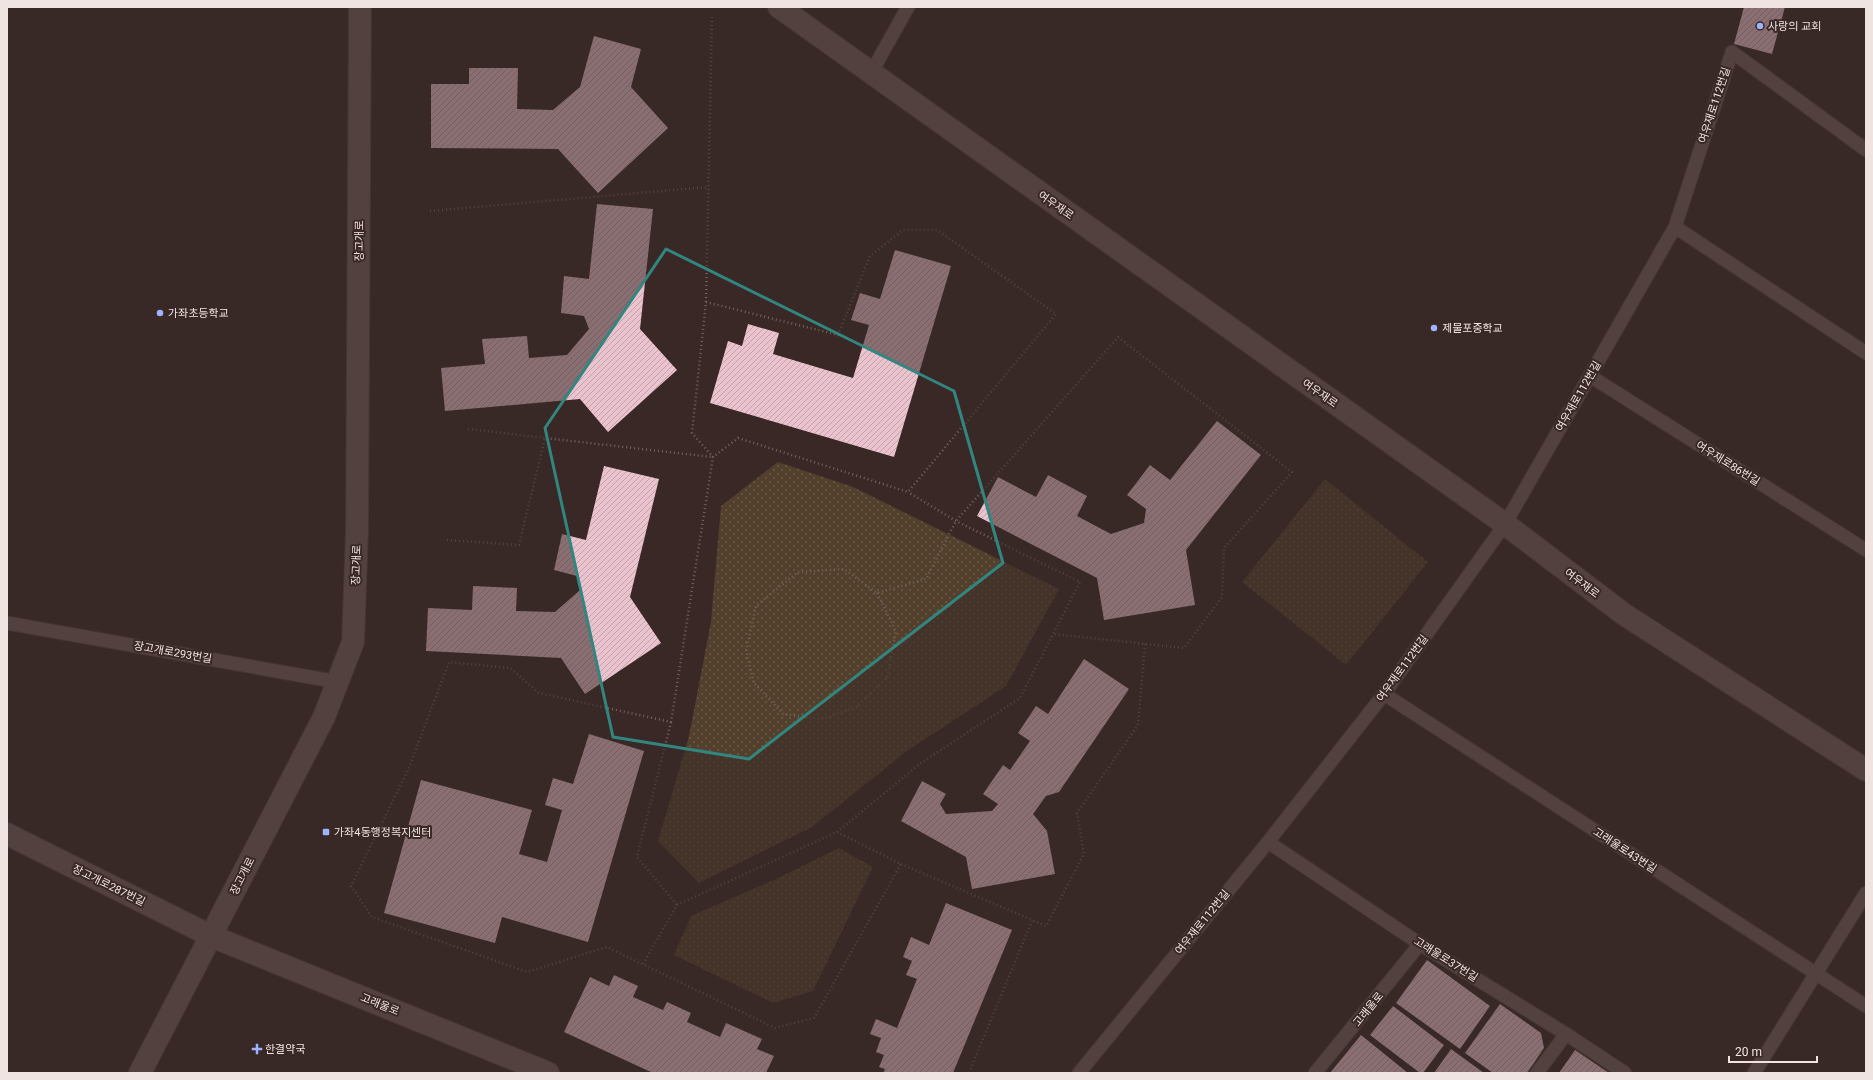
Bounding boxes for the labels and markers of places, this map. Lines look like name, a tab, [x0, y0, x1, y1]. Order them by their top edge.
place label: 사랑의 교회	[1768, 20, 1821, 33]
marker: 사랑의 교회	[1755, 21, 1765, 31]
place label: 가좌초등학교	[168, 307, 229, 320]
marker: 가좌초등학교	[155, 308, 165, 318]
place label: 제물포중학교	[1442, 322, 1503, 335]
marker: 제물포중학교	[1429, 323, 1439, 333]
place label: 가좌4동행정복지센터	[334, 826, 431, 839]
marker: 가좌4동행정복지센터	[321, 827, 331, 837]
place label: 한결약국	[265, 1043, 305, 1056]
marker: 한결약국	[252, 1044, 262, 1054]

